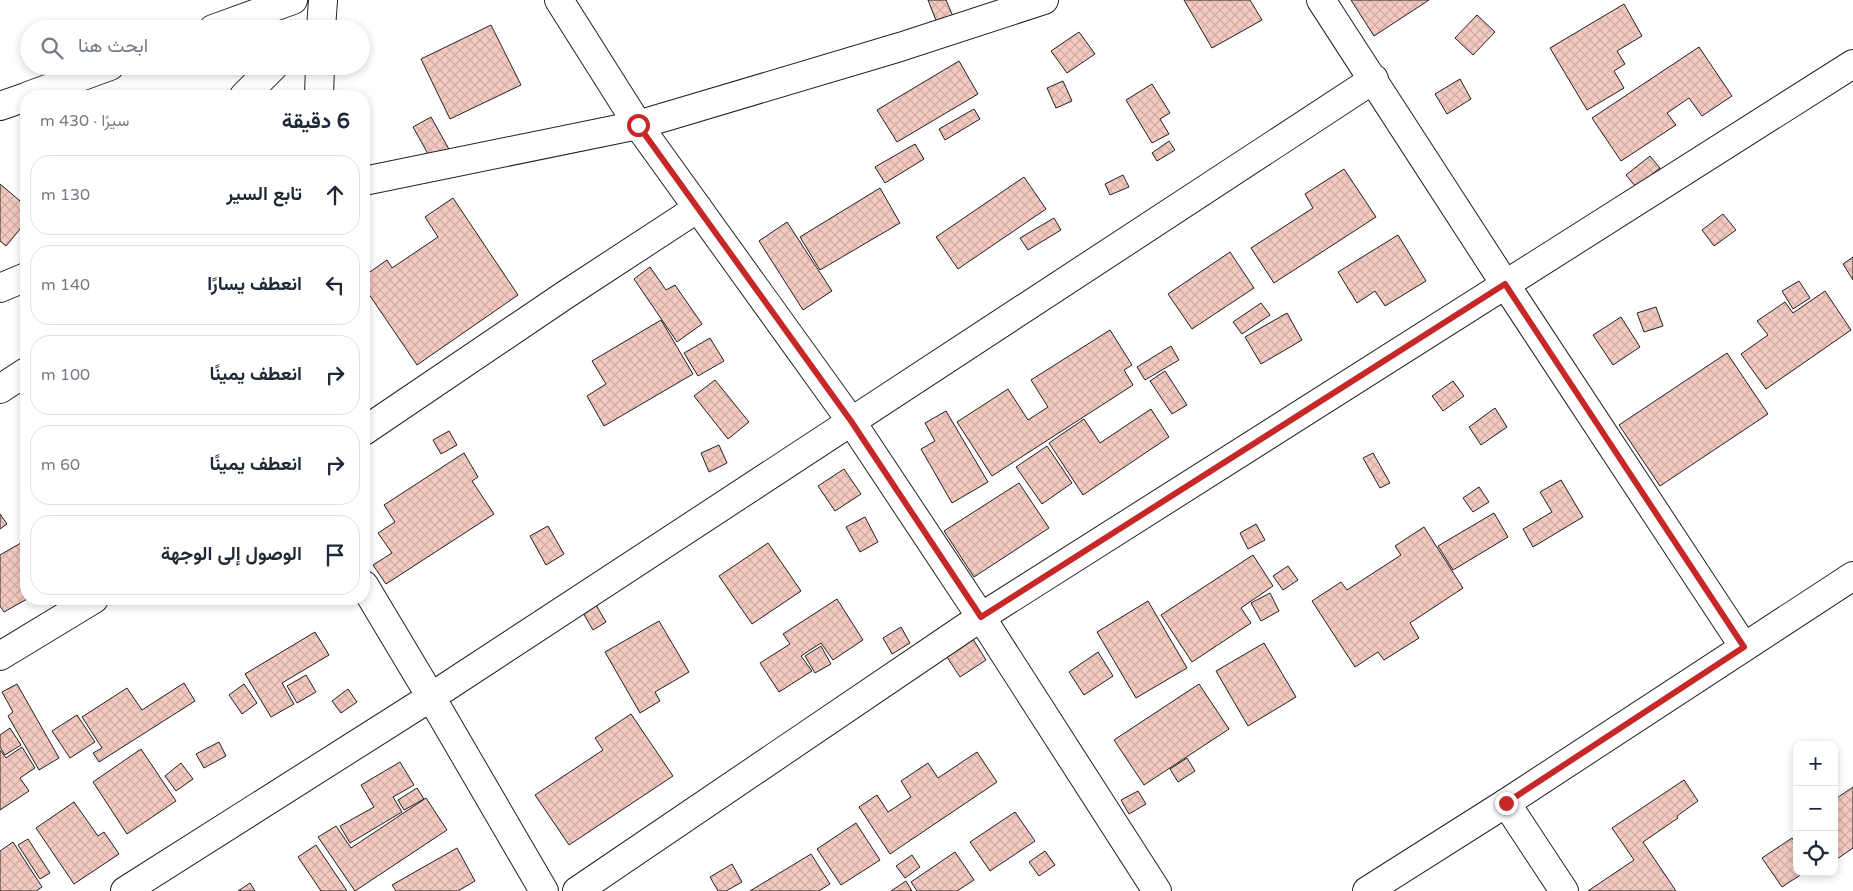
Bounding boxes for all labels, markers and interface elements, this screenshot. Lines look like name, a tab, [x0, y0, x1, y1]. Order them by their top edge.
search box	[20, 20, 370, 75]
icon: search	[38, 34, 66, 62]
text: ابحث هنا	[78, 35, 148, 57]
text: 6 دقيقة	[282, 109, 350, 134]
text: سيرًا · 430 m	[40, 111, 129, 131]
route start	[627, 114, 650, 137]
icon: ahead	[321, 181, 349, 209]
text: تابع السير	[226, 183, 302, 205]
text: 130 m	[41, 185, 90, 205]
icon: left	[321, 271, 349, 299]
text: انعطف يسارًا	[207, 273, 302, 295]
text: 140 m	[41, 275, 90, 295]
icon: right	[321, 361, 349, 389]
text: انعطف يمينًا	[209, 363, 302, 385]
text: 100 m	[41, 365, 90, 385]
icon: right	[321, 451, 349, 479]
text: انعطف يمينًا	[209, 453, 302, 475]
text: 60 m	[41, 455, 80, 475]
icon: arrive	[321, 541, 349, 569]
text: الوصول إلى الوجهة	[161, 543, 302, 565]
map controls	[1793, 741, 1838, 876]
button: +	[1793, 741, 1838, 786]
button: −	[1793, 786, 1838, 831]
route end	[1495, 792, 1518, 815]
button: locate	[1793, 831, 1838, 876]

